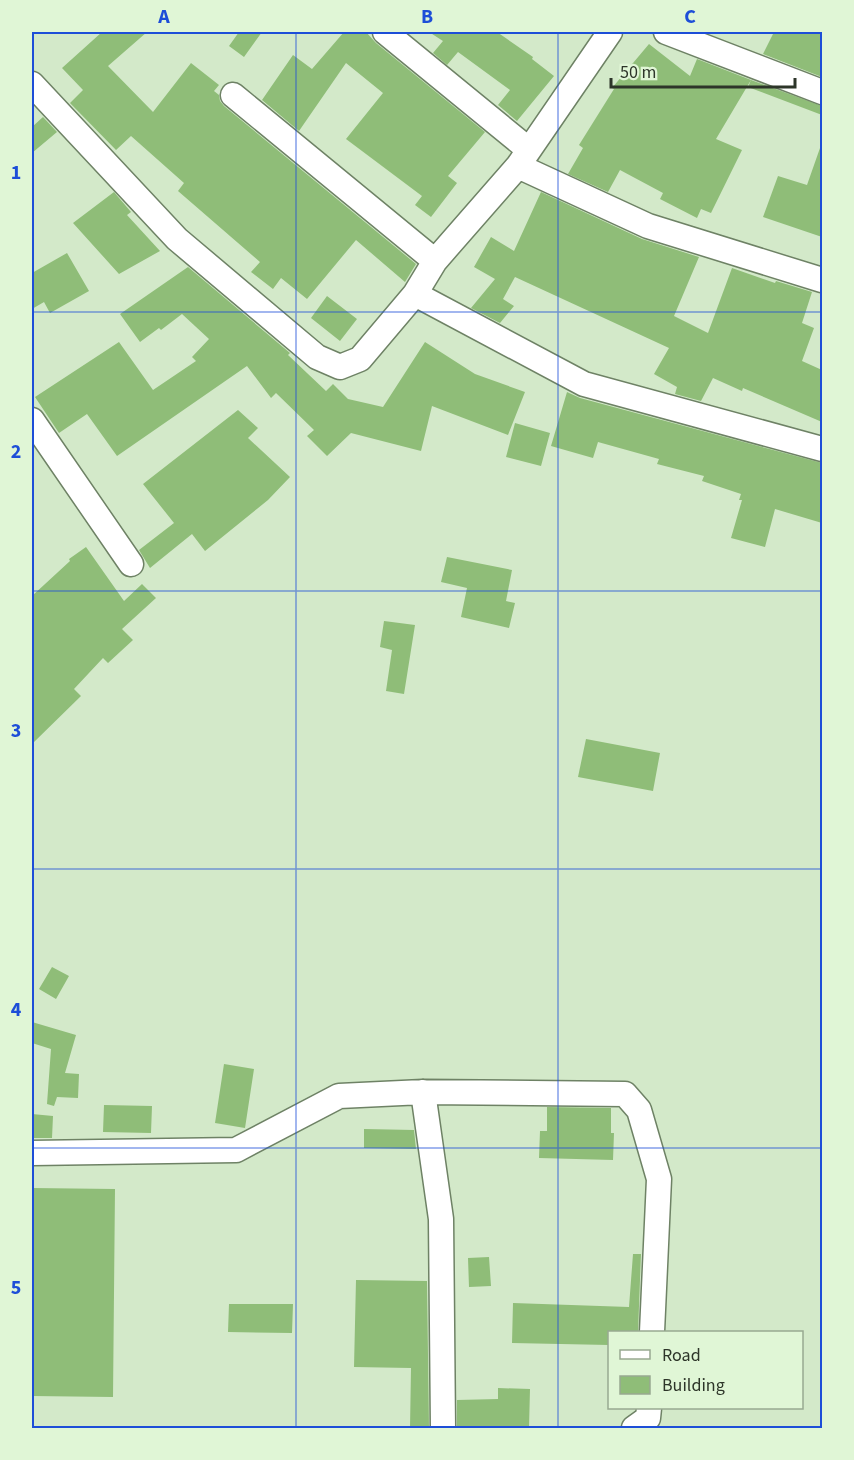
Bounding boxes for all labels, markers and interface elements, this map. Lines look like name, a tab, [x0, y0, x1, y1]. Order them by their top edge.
text: A	[157, 3, 170, 31]
text: B	[421, 3, 433, 31]
text: C	[684, 3, 696, 31]
scale bar	[611, 51, 796, 89]
text: 50 m	[620, 60, 656, 85]
text: 1	[11, 159, 21, 187]
text: 2	[11, 438, 21, 466]
text: 3	[11, 717, 21, 745]
text: 4	[11, 996, 22, 1024]
text: 5	[11, 1274, 21, 1302]
legend	[608, 1331, 803, 1409]
text: Road	[662, 1343, 701, 1368]
text: Building	[662, 1373, 725, 1398]

